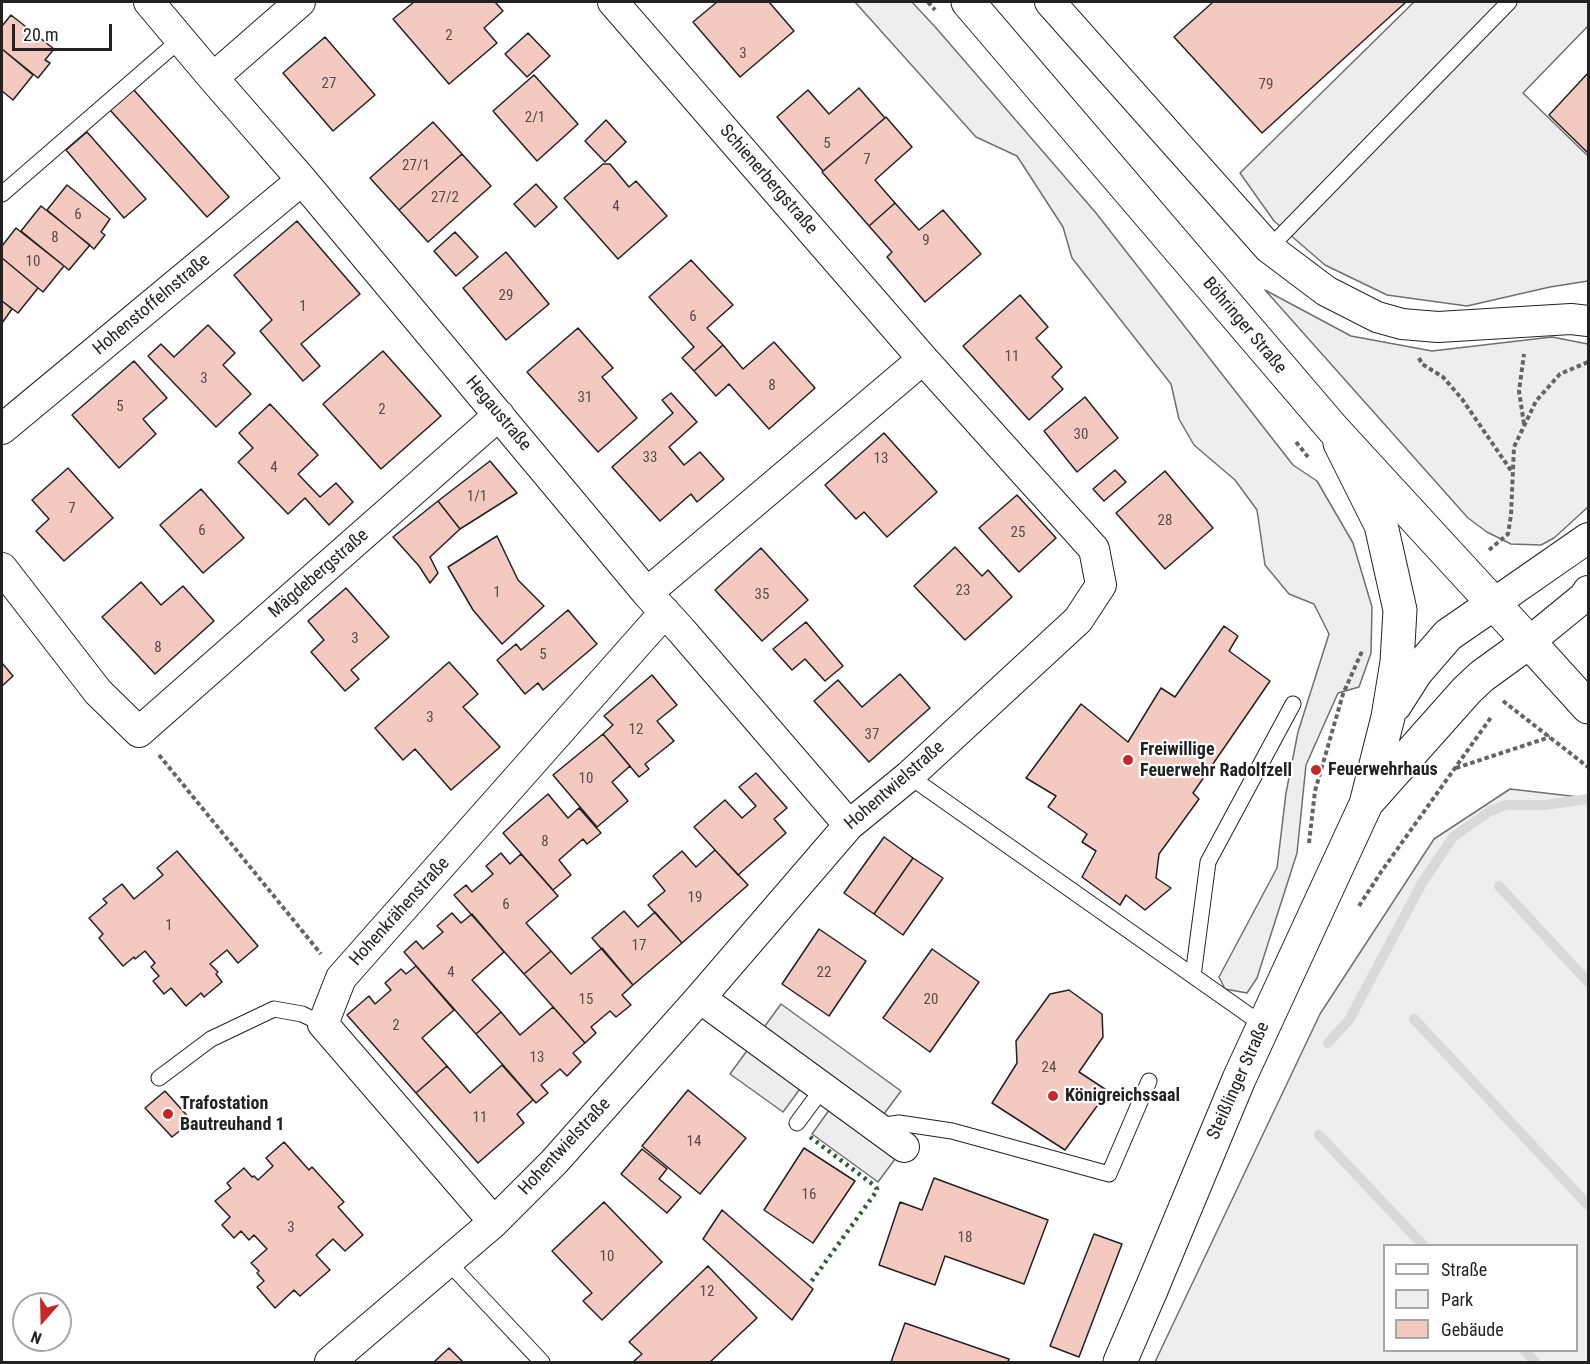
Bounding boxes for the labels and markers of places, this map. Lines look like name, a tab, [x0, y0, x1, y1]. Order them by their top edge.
place label: Freiwillige Feuerwehr Radolfzell	[1140, 739, 1292, 782]
marker: Freiwillige Feuerwehr Radolfzell	[1121, 753, 1135, 767]
place label: Feuerwehrhaus	[1328, 759, 1438, 781]
marker: Feuerwehrhaus	[1309, 763, 1323, 777]
place label: Königreichssaal	[1065, 1085, 1180, 1107]
marker: Königreichssaal	[1046, 1089, 1060, 1103]
place label: Trafostation Bautreuhand 1	[180, 1093, 285, 1136]
marker: Trafostation Bautreuhand 1	[161, 1107, 175, 1121]

